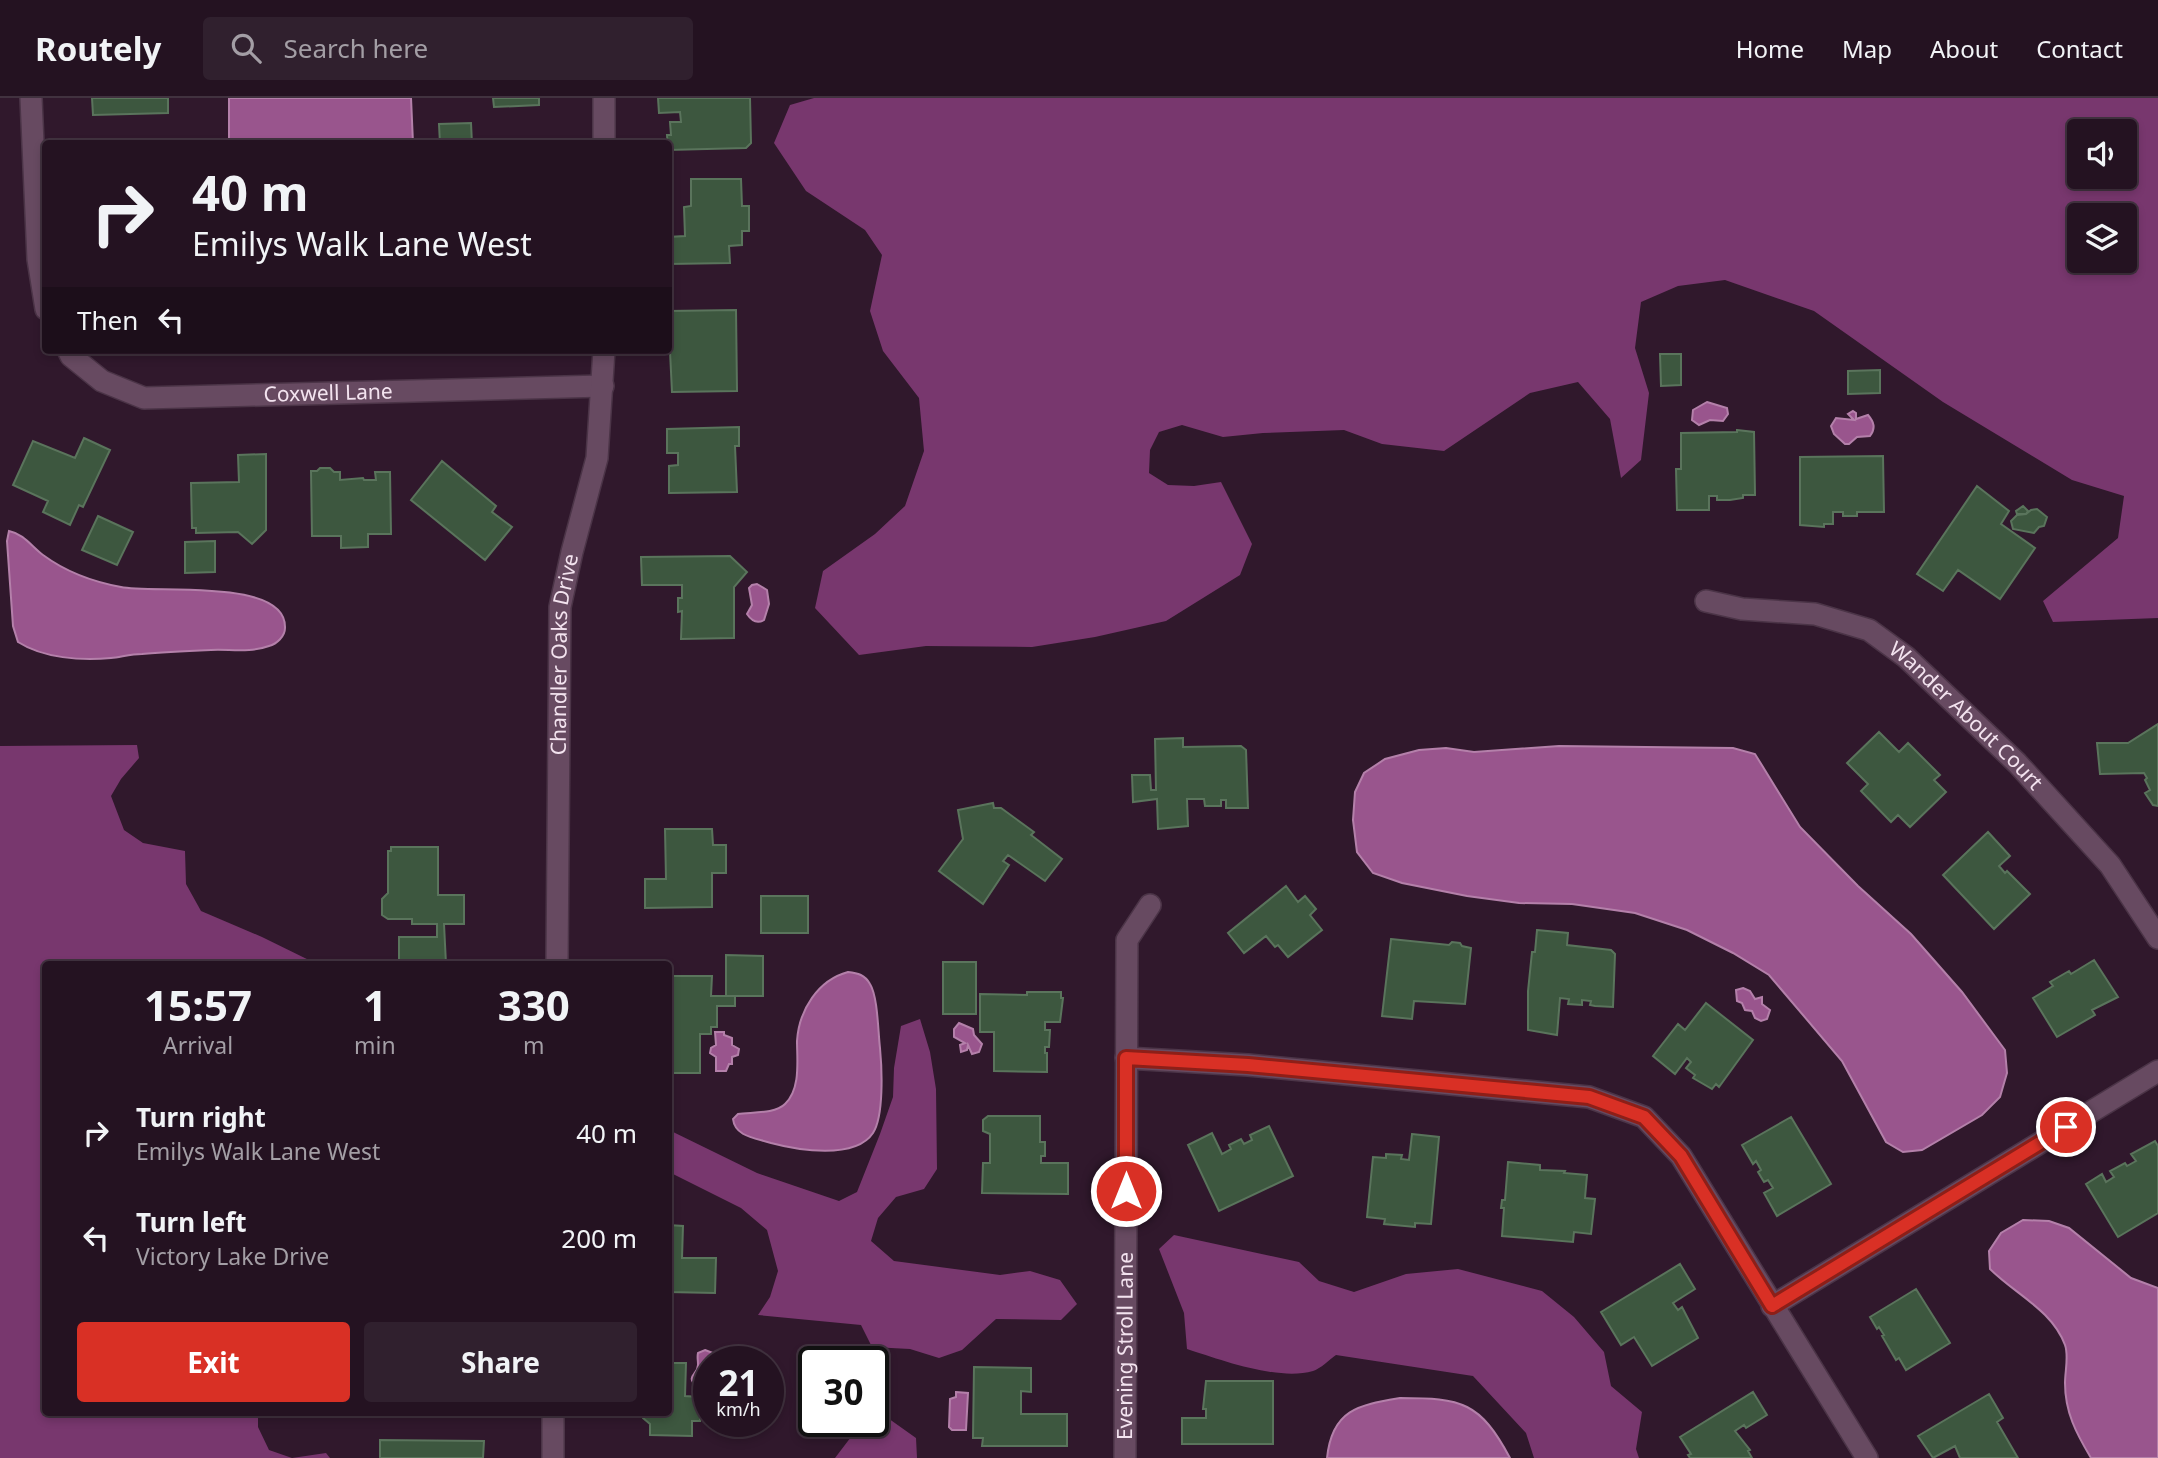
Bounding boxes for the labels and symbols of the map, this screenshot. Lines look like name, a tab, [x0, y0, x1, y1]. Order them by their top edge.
street label: Coxwell Lane	[263, 377, 393, 408]
street label: Chandler Oaks Drive	[544, 551, 584, 755]
street label: Wander About Court	[1884, 634, 2050, 796]
pin	[2036, 1097, 2096, 1157]
position arrow	[1089, 1154, 1163, 1228]
street label: Evening Stroll Lane	[1110, 1252, 1139, 1440]
speed limit sign: 30	[798, 1346, 889, 1437]

